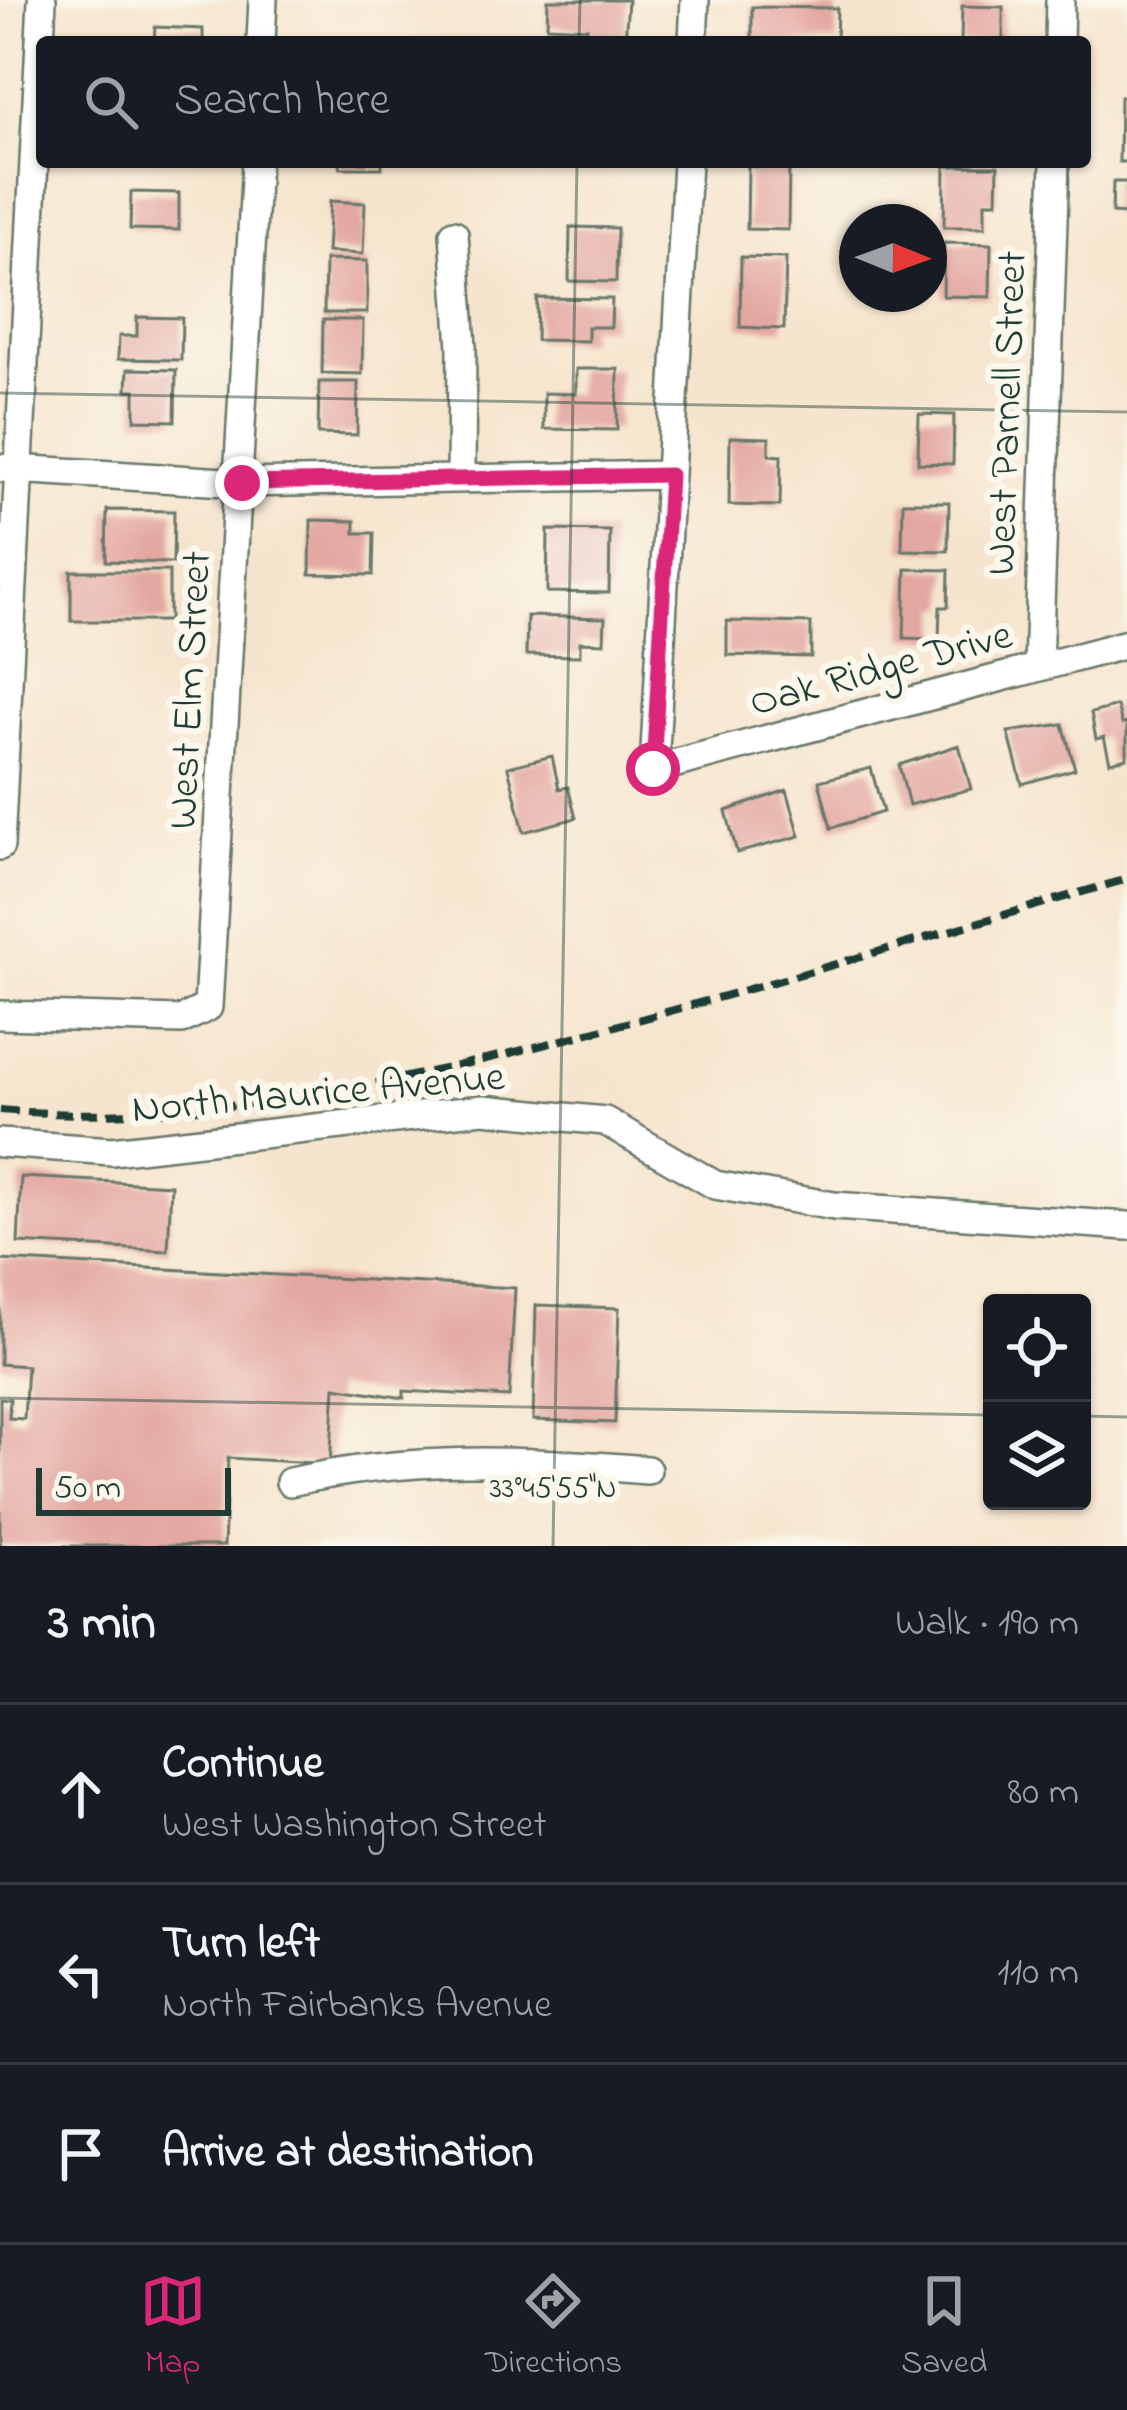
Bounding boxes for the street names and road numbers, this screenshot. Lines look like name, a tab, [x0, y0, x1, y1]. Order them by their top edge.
street label: West Parnell Street	[972, 250, 1045, 577]
street label: West Elm Street	[154, 549, 229, 831]
street label: Oak Ridge Drive	[743, 606, 1019, 735]
street label: North Maurice Avenue	[129, 1048, 508, 1141]

